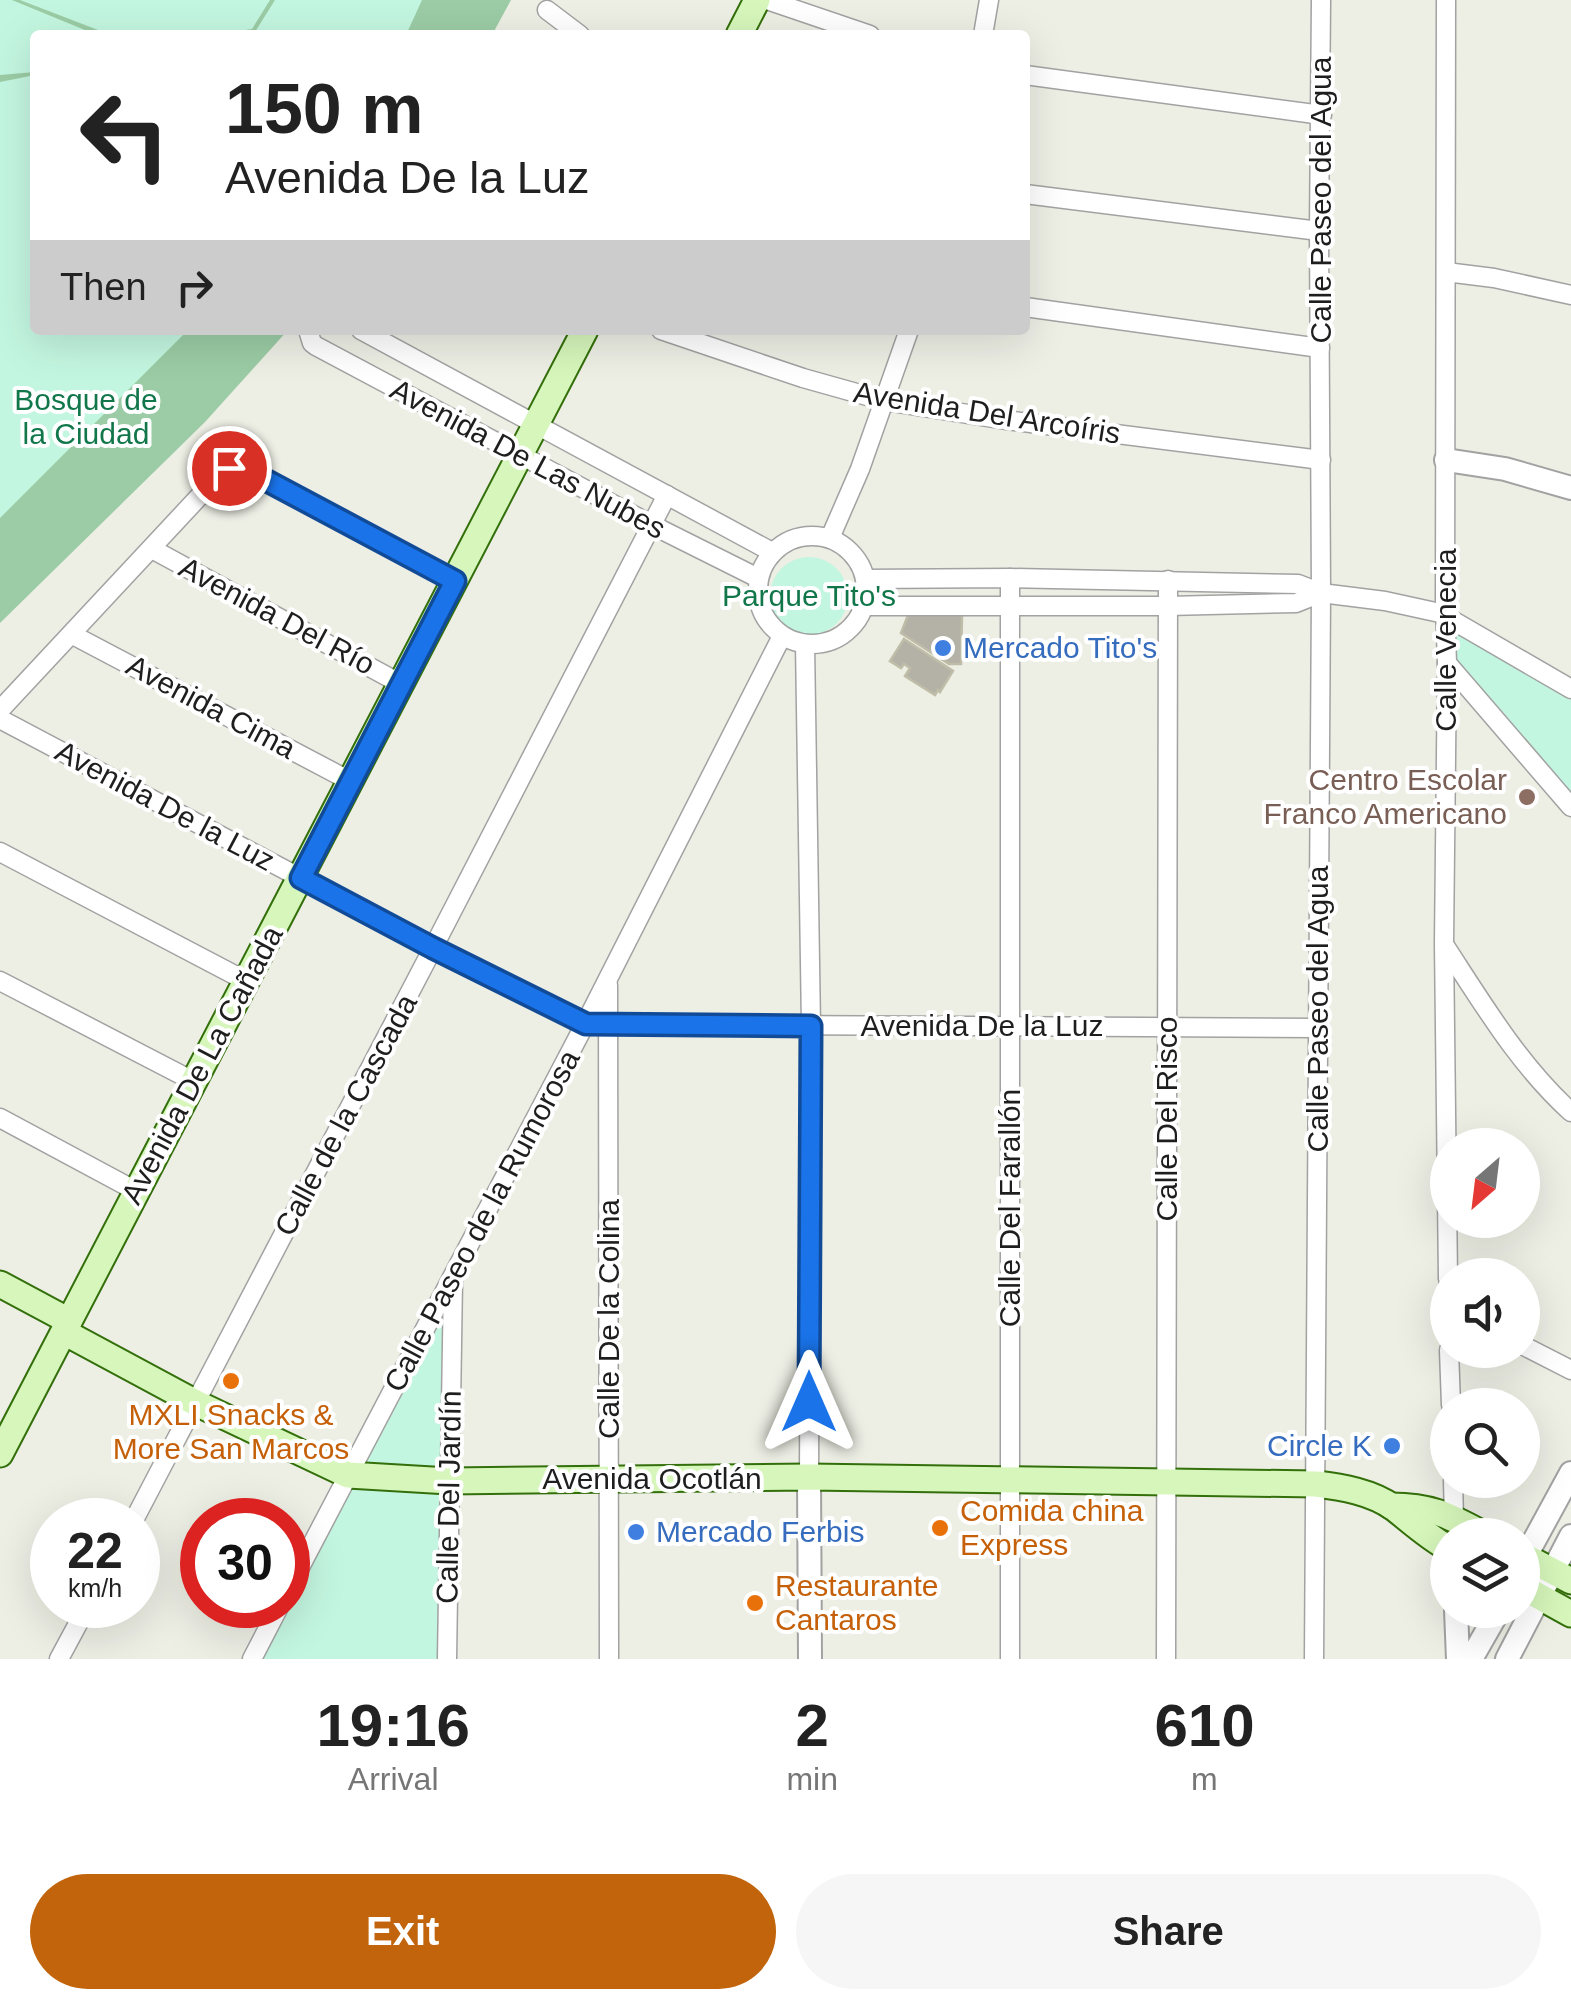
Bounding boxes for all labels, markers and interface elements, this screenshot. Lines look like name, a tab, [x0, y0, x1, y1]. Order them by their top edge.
street label: Calle Paseo del Agua	[1304, 56, 1337, 343]
icon: left	[60, 70, 190, 200]
text: 150 m	[225, 70, 423, 148]
text: Avenida De la Luz	[225, 152, 589, 203]
icon: right	[167, 260, 222, 315]
text: Then	[60, 266, 147, 308]
street label: Avenida De Las Nubes	[385, 372, 671, 545]
street label: Avenida Del Arcoíris	[851, 375, 1123, 450]
park label: Bosque de la Ciudad	[14, 383, 158, 450]
pin	[187, 426, 272, 511]
icon: arrive	[202, 441, 257, 496]
street label: Calle Venecia	[1429, 548, 1462, 732]
street label: Avenida Del Río	[174, 550, 380, 681]
park label: Parque Tito's	[722, 579, 896, 612]
place label: Mercado Tito's	[963, 631, 1157, 664]
marker: Mercado Tito's	[932, 637, 954, 659]
street label: Avenida Cima	[121, 648, 301, 765]
street label: Avenida De la Luz	[50, 734, 280, 877]
place label: Centro Escolar Franco Americano	[1264, 763, 1507, 830]
marker: Centro Escolar Franco Americano	[1516, 786, 1538, 808]
street label: Calle Paseo del Agua	[1301, 865, 1334, 1152]
street label: Avenida De La Cañada	[114, 920, 289, 1209]
street label: Calle de la Cascada	[268, 988, 423, 1241]
street label: Avenida De la Luz	[861, 1009, 1103, 1042]
street label: Calle Del Risco	[1150, 1016, 1183, 1222]
street label: Calle Paseo de la Rumorosa	[377, 1044, 586, 1397]
street label: Calle Del Farallón	[993, 1089, 1026, 1327]
north arrow	[1430, 1128, 1540, 1238]
map controls	[1430, 1128, 1540, 1628]
street label: Calle De la Colina	[592, 1199, 625, 1439]
button: sound	[1430, 1258, 1540, 1368]
position arrow	[757, 1350, 861, 1454]
marker: MXLI Snacks & More San Marcos	[220, 1370, 242, 1392]
button: search	[1430, 1388, 1540, 1498]
street label: Calle Del Jardín	[430, 1390, 467, 1604]
place label: MXLI Snacks & More San Marcos	[113, 1398, 349, 1465]
place label: Circle K	[1267, 1429, 1372, 1462]
marker: Circle K	[1381, 1435, 1403, 1457]
street label: Avenida Ocotlán	[542, 1462, 762, 1495]
place label: Comida china Express	[960, 1494, 1144, 1561]
speed limit sign: 30	[180, 1498, 310, 1628]
place label: Mercado Ferbis	[656, 1515, 864, 1548]
marker: Comida china Express	[929, 1517, 951, 1539]
button: layers	[1430, 1518, 1540, 1628]
marker: Mercado Ferbis	[625, 1521, 647, 1543]
text: 22	[67, 1523, 123, 1579]
place label: Restaurante Cantaros	[775, 1569, 938, 1636]
text: km/h	[68, 1574, 122, 1602]
marker: Restaurante Cantaros	[744, 1592, 766, 1614]
text: 19:16	[316, 1692, 470, 1759]
text: 2	[795, 1692, 829, 1759]
text: 610	[1154, 1692, 1255, 1759]
text: Arrival	[348, 1761, 439, 1797]
text: min	[786, 1761, 838, 1797]
text: m	[1191, 1761, 1218, 1797]
button: Exit	[30, 1874, 776, 1989]
button: Share	[796, 1874, 1541, 1989]

